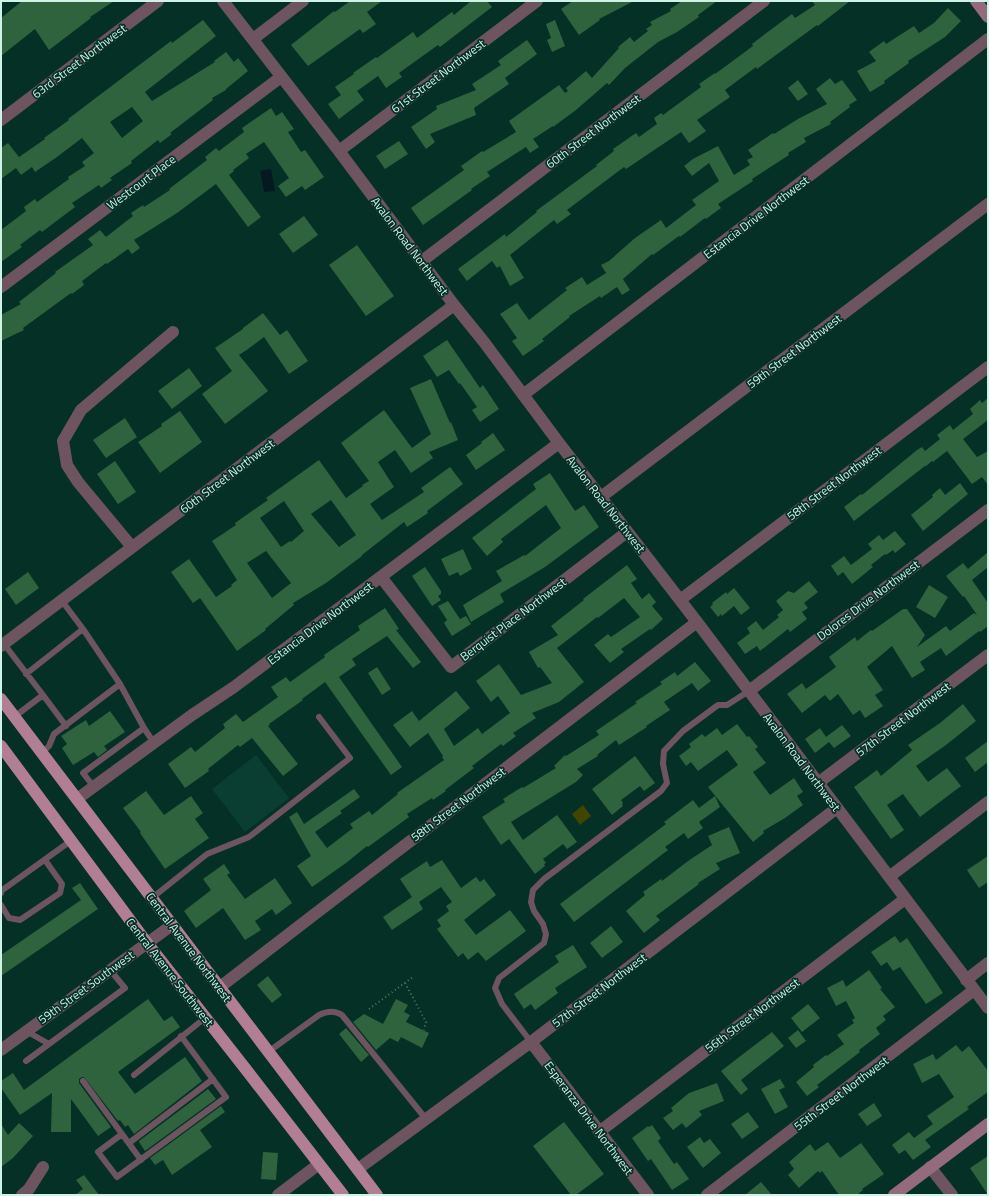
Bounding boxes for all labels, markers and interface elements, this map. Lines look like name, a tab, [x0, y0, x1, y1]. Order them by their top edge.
street label: 63rd Street Northwest	[28, 19, 131, 103]
street label: 61st Street Northwest	[387, 34, 490, 118]
street label: 60th Street Northwest	[542, 89, 645, 173]
street label: Westcourt Place	[102, 150, 180, 214]
street label: Estancia Drive Northwest	[699, 170, 814, 263]
street label: Avalon Road Northwest	[366, 193, 454, 300]
street label: 59th Street Northwest	[743, 309, 846, 393]
street label: 60th Street Northwest	[176, 434, 279, 518]
street label: 58th Street Northwest	[783, 441, 886, 525]
street label: Avalon Road Northwest	[562, 451, 651, 558]
street label: Dolores Drive Northwest	[813, 554, 924, 645]
street label: Berquist Place Northwest	[456, 572, 571, 665]
street label: Estancia Drive Northwest	[263, 576, 378, 669]
street label: 57th Street Northwest	[852, 677, 955, 761]
street label: Avalon Road Northwest	[758, 709, 846, 816]
street label: 58th Street Northwest	[407, 762, 510, 846]
street label: Central Avenue Northwest	[141, 888, 237, 1006]
street label: Central Avenue Southwest	[121, 914, 219, 1031]
street label: 59th Street Southwest	[34, 945, 139, 1029]
street label: 57th Street Northwest	[548, 948, 651, 1032]
street label: 56th Street Northwest	[701, 973, 804, 1057]
street label: 55th Street Northwest	[790, 1051, 893, 1135]
street label: Esperanza Drive Northwest	[540, 1057, 639, 1180]

